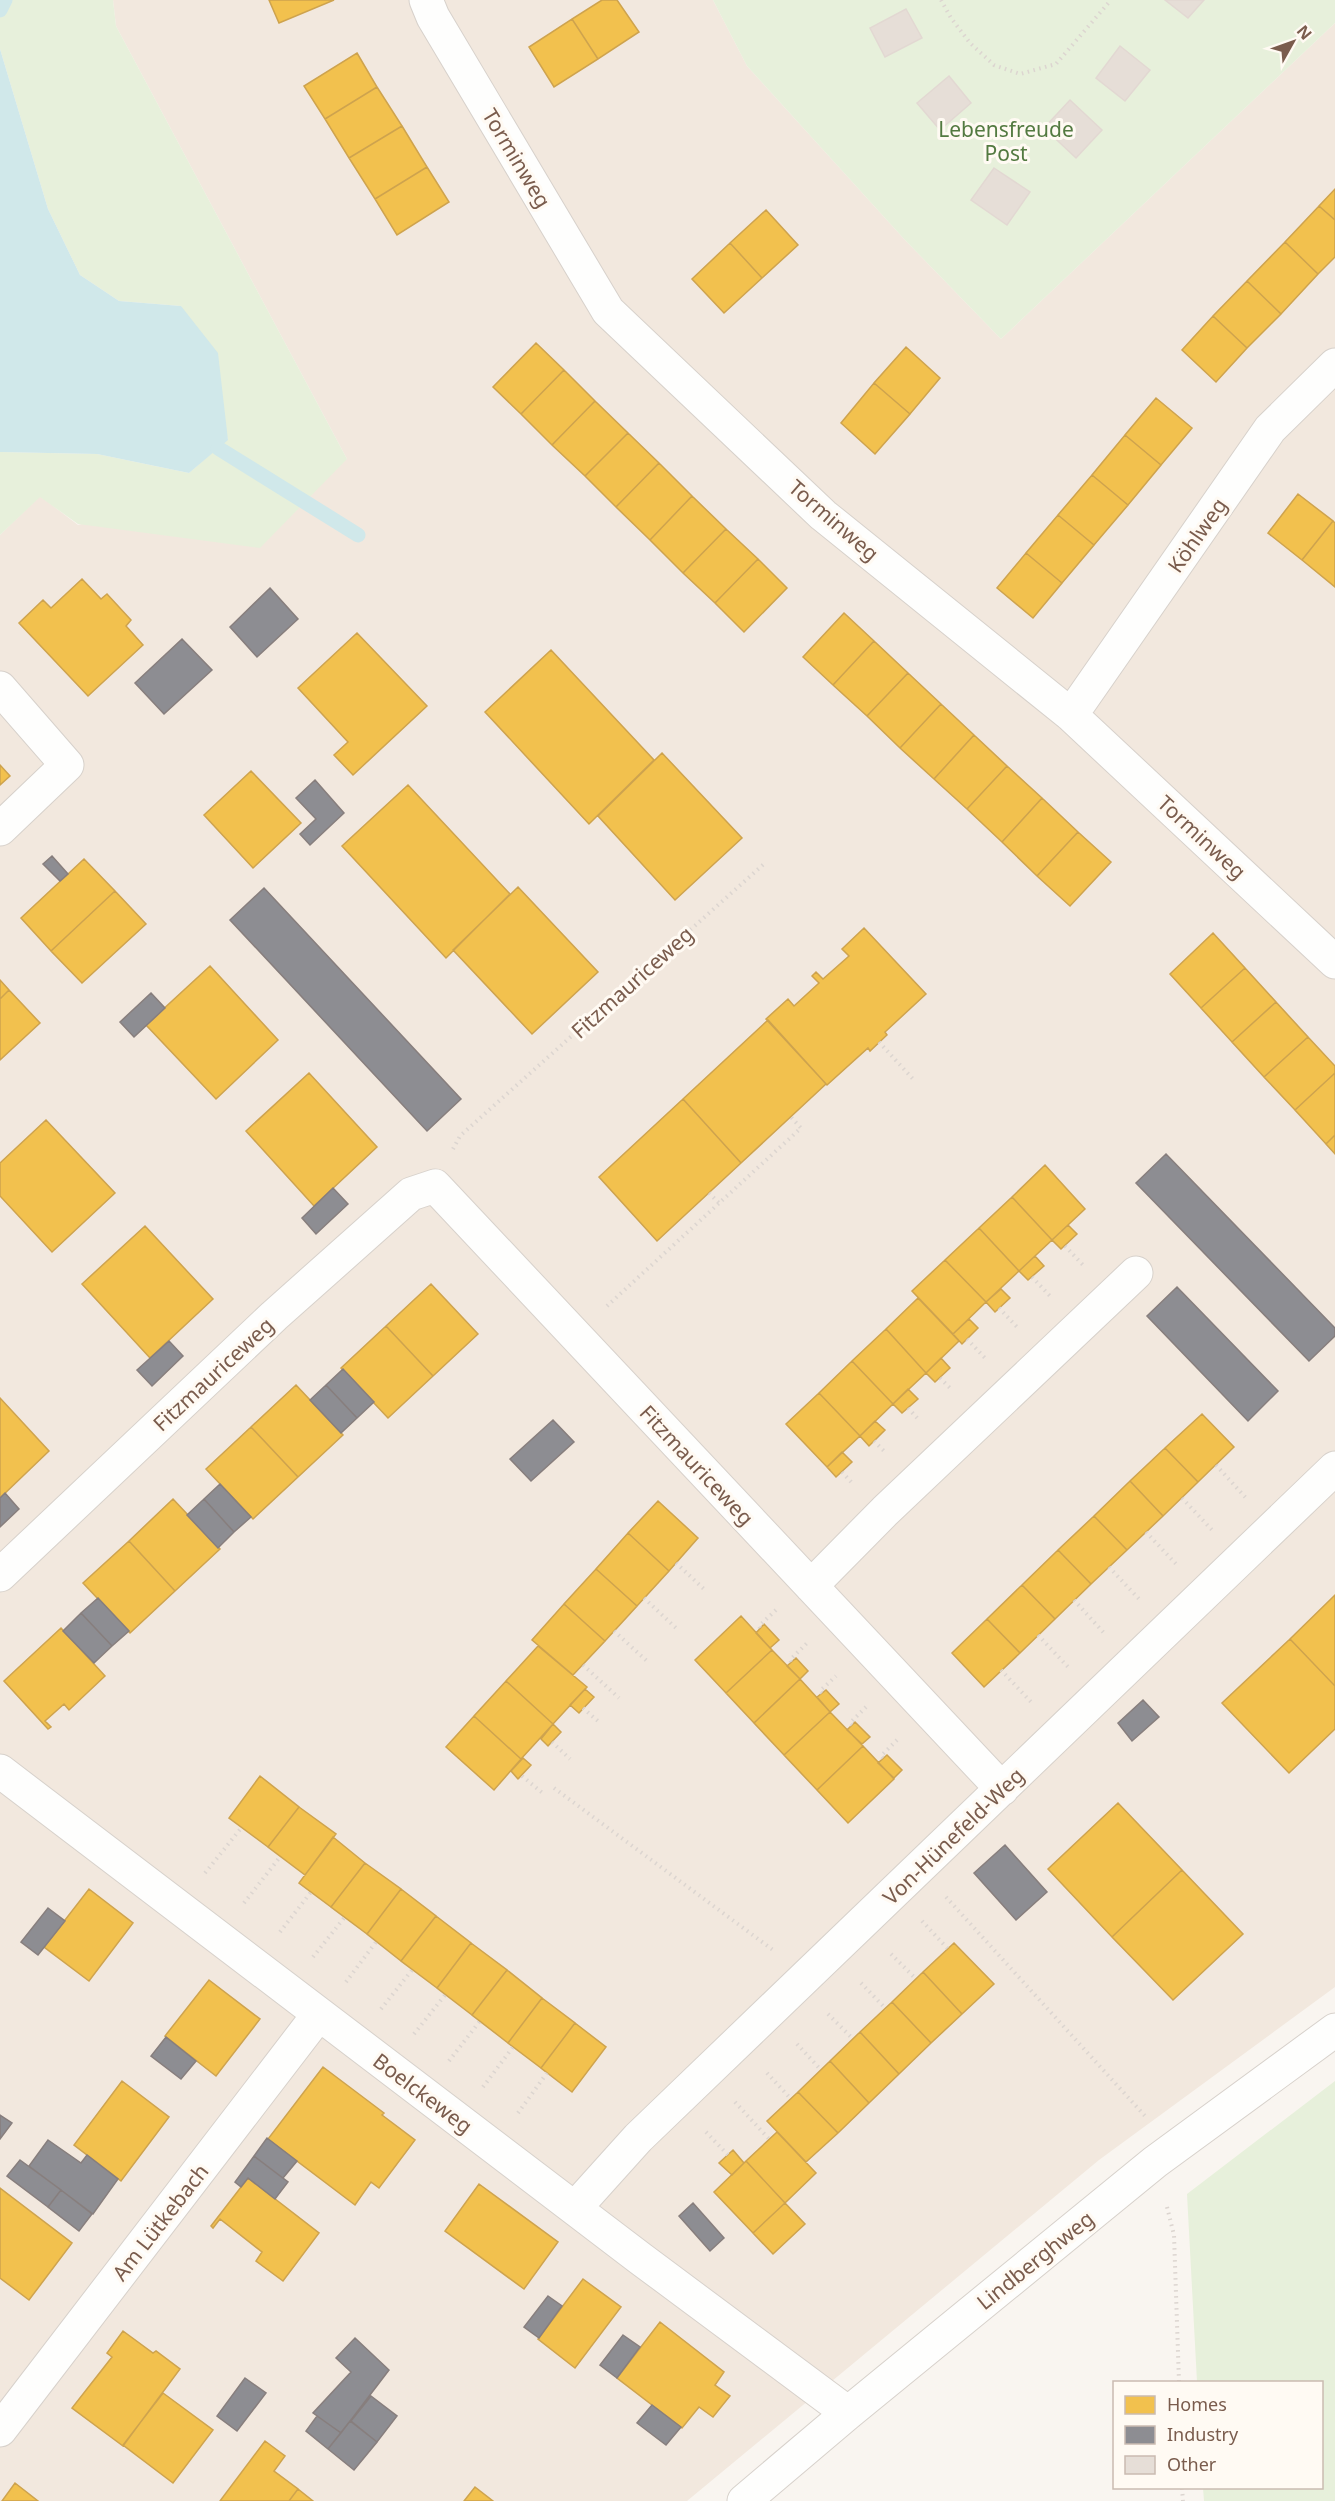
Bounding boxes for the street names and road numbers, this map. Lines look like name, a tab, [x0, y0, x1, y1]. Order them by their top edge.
street label: Torminweg	[476, 103, 558, 213]
street label: Torminweg	[783, 473, 885, 567]
street label: Köhlweg	[1161, 492, 1233, 578]
street label: Torminweg	[1152, 789, 1252, 885]
street label: Fitzmauriceweg	[565, 920, 699, 1044]
street label: Fitzmauriceweg	[147, 1311, 279, 1437]
street label: Fitzmauriceweg	[634, 1399, 760, 1531]
street label: Von-Hünefeld-Weg	[876, 1761, 1030, 1911]
street label: Boelckeweg	[368, 2046, 478, 2140]
street label: Am Lütkebach	[106, 2158, 214, 2286]
street label: Lindberghweg	[971, 2204, 1099, 2316]

